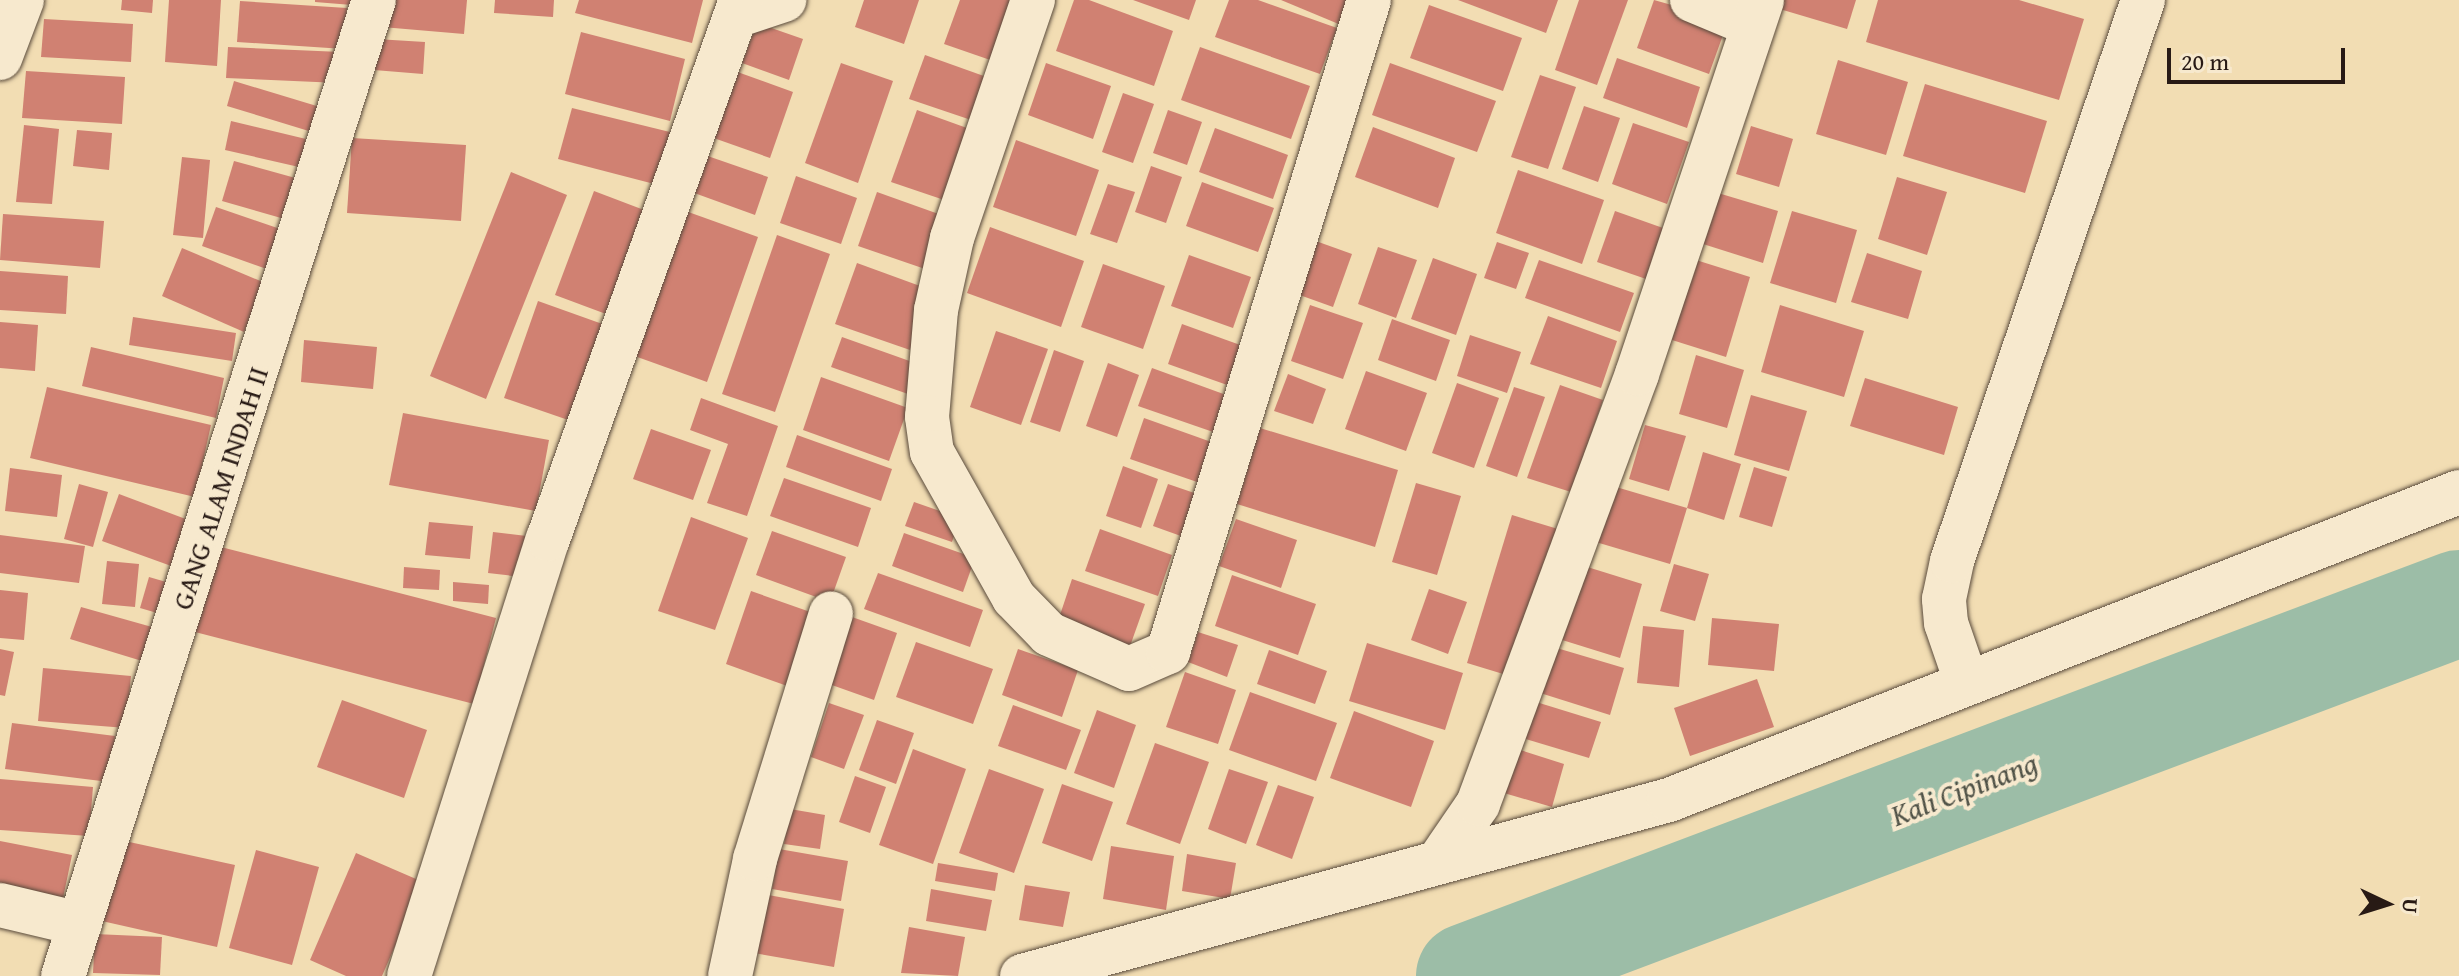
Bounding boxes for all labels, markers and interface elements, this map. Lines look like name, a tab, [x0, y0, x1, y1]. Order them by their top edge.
scale bar	[2171, 32, 2349, 82]
text: 20 m	[2181, 44, 2229, 79]
street label: GANG ALAM INDAH II	[165, 362, 275, 614]
water label: Kali Cipinang	[1886, 745, 2042, 833]
north arrow	[2347, 864, 2427, 944]
text: U	[2394, 897, 2427, 914]

